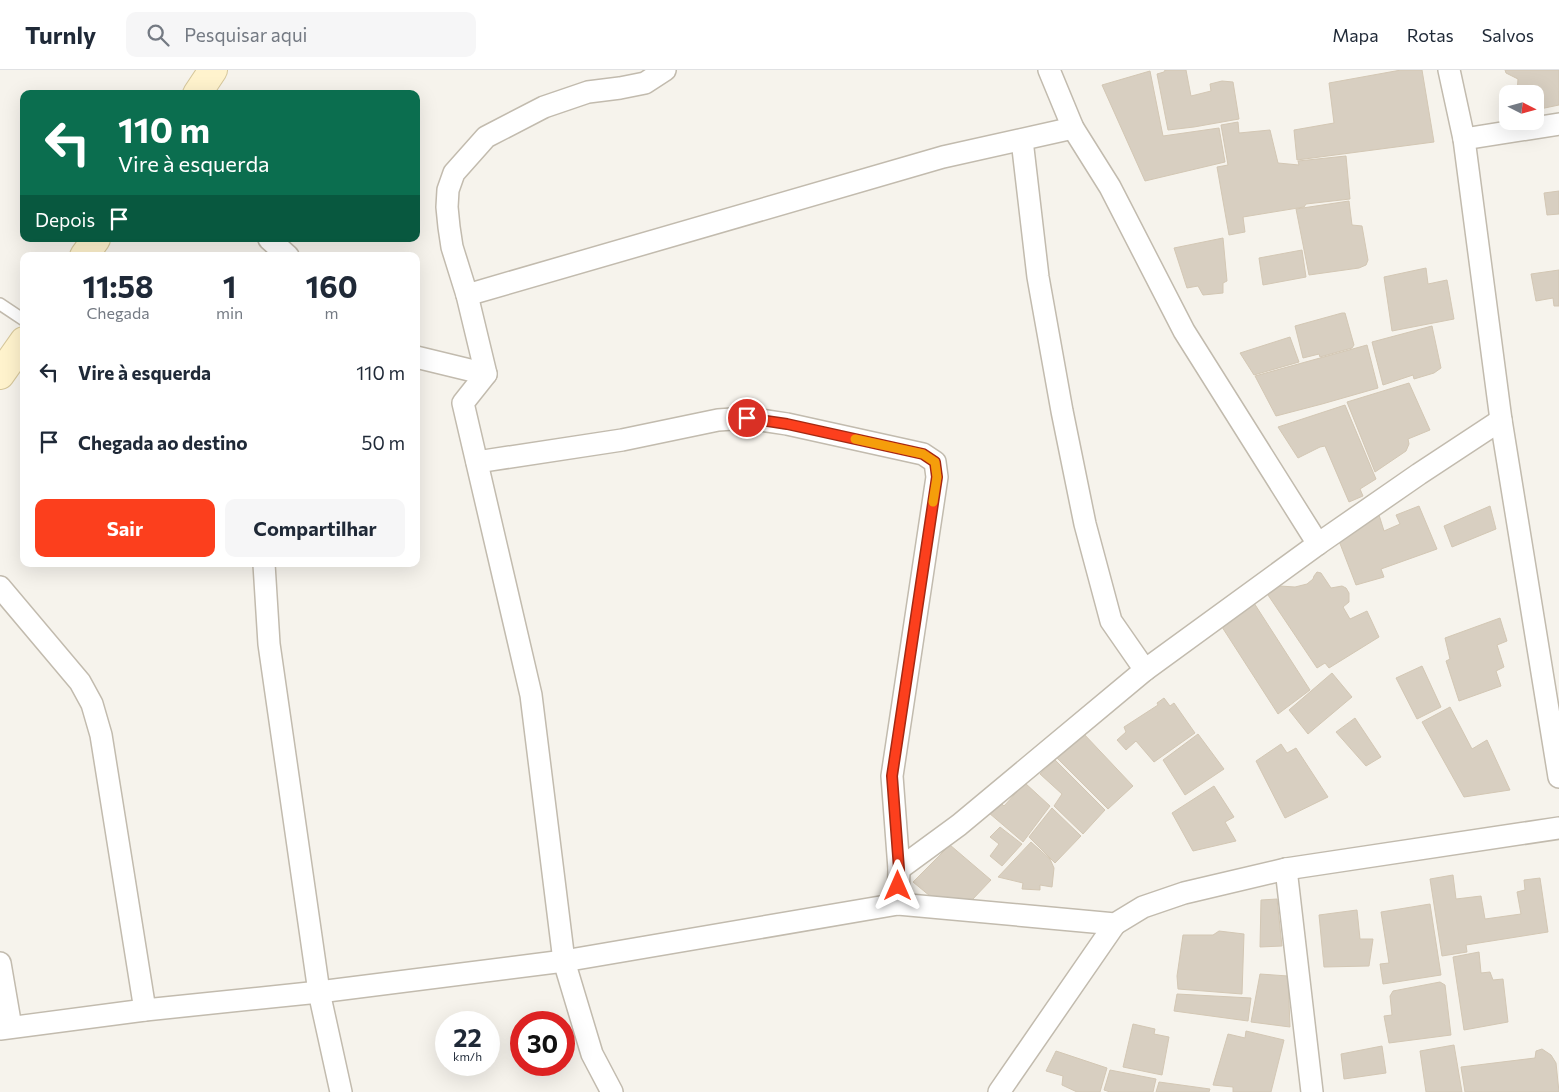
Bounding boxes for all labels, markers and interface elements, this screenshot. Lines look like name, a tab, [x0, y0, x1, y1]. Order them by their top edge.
search box	[126, 12, 476, 57]
text: Turnly	[25, 20, 96, 49]
icon: search	[144, 21, 172, 49]
text: Pesquisar aqui	[184, 23, 307, 46]
text: Mapa	[1332, 24, 1379, 46]
text: Rotas	[1407, 24, 1454, 46]
text: Salvos	[1482, 24, 1534, 46]
north arrow	[1499, 85, 1544, 130]
map controls	[1499, 85, 1544, 130]
text: 110 m	[118, 107, 210, 150]
icon: left	[35, 110, 100, 175]
text: Vire à esquerda	[118, 150, 270, 177]
icon: arrive	[105, 205, 133, 233]
text: Depois	[35, 208, 95, 231]
text: 11:58	[82, 267, 154, 304]
text: 1	[223, 267, 236, 304]
text: 160	[306, 267, 358, 304]
text: Chegada	[86, 303, 150, 322]
text: min	[216, 303, 243, 322]
text: m	[325, 303, 339, 322]
icon: left	[35, 358, 63, 386]
text: Vire à esquerda	[78, 361, 211, 384]
text: 110 m	[356, 361, 405, 384]
pin	[726, 397, 768, 439]
icon: arrive	[733, 404, 761, 432]
icon: arrive	[35, 428, 63, 456]
text: Chegada ao destino	[78, 431, 248, 454]
text: 50 m	[361, 431, 405, 454]
button: Sair	[35, 499, 215, 557]
button: Compartilhar	[225, 499, 405, 557]
position arrow	[871, 859, 923, 911]
speed limit sign: 30	[510, 1011, 575, 1076]
text: 22	[453, 1022, 482, 1052]
text: km/h	[453, 1049, 482, 1063]

